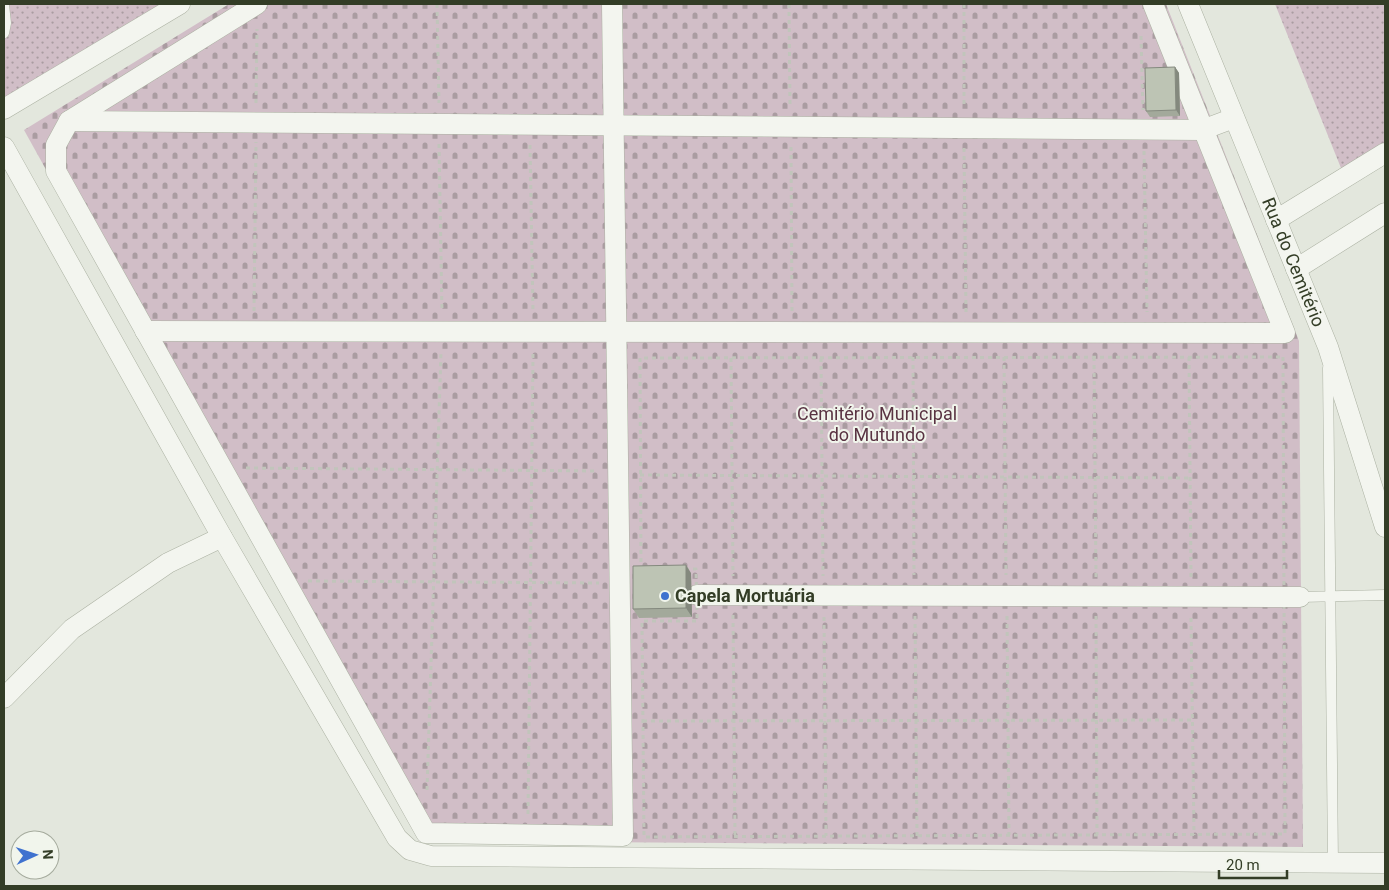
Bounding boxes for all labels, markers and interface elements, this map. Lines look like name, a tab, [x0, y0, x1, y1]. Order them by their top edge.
street label: Rua do Cemitério	[1258, 194, 1330, 330]
park label: Cemitério Municipal do Mutundo	[797, 403, 957, 445]
place label: Capela Mortuária	[675, 585, 815, 606]
marker: Capela Mortuária	[659, 590, 671, 602]
north arrow	[10, 830, 60, 880]
scale bar	[1219, 848, 1286, 880]
text: N	[40, 849, 56, 860]
text: 20 m	[1226, 856, 1260, 874]

